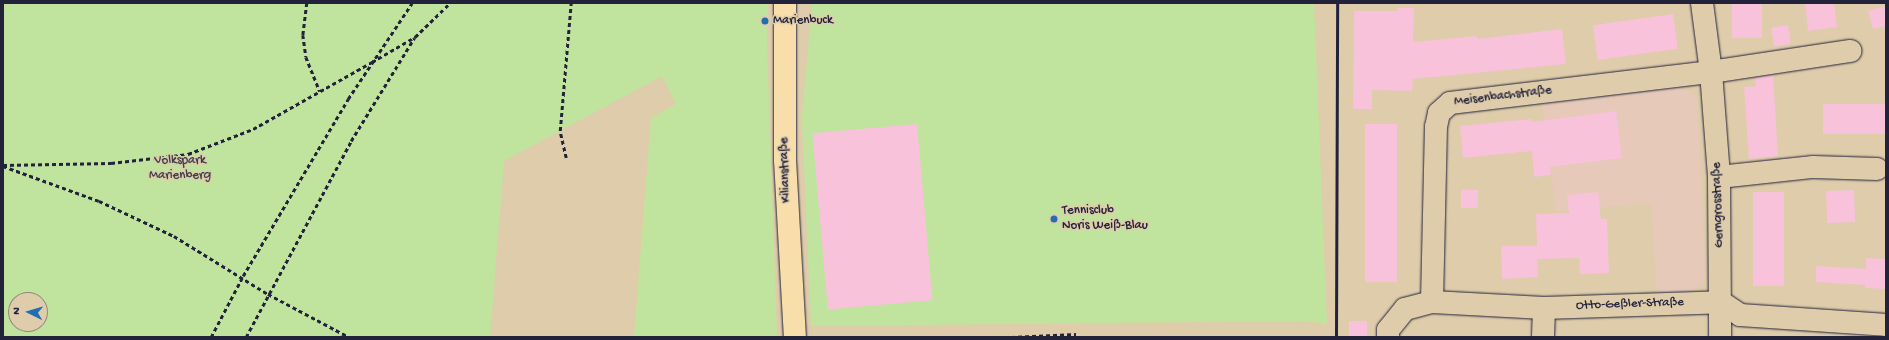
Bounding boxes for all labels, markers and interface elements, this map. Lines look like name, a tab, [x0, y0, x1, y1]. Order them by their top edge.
place label: Marienbuck	[773, 13, 833, 29]
marker: Marienbuck	[760, 16, 770, 26]
street label: Meisenbachstraße	[1453, 83, 1553, 111]
street label: Kilianstraße	[777, 137, 795, 203]
park label: Volkspark Marienberg	[149, 154, 211, 185]
street label: Gerngrosstraße	[1710, 162, 1728, 248]
place label: Tennisclub Noris Weiß-Blau	[1062, 204, 1148, 235]
marker: Tennisclub Noris Weiß-Blau	[1049, 214, 1059, 224]
north arrow	[8, 292, 48, 332]
street label: Otto-Geßler-Straße	[1576, 295, 1684, 315]
text: N	[11, 307, 23, 315]

